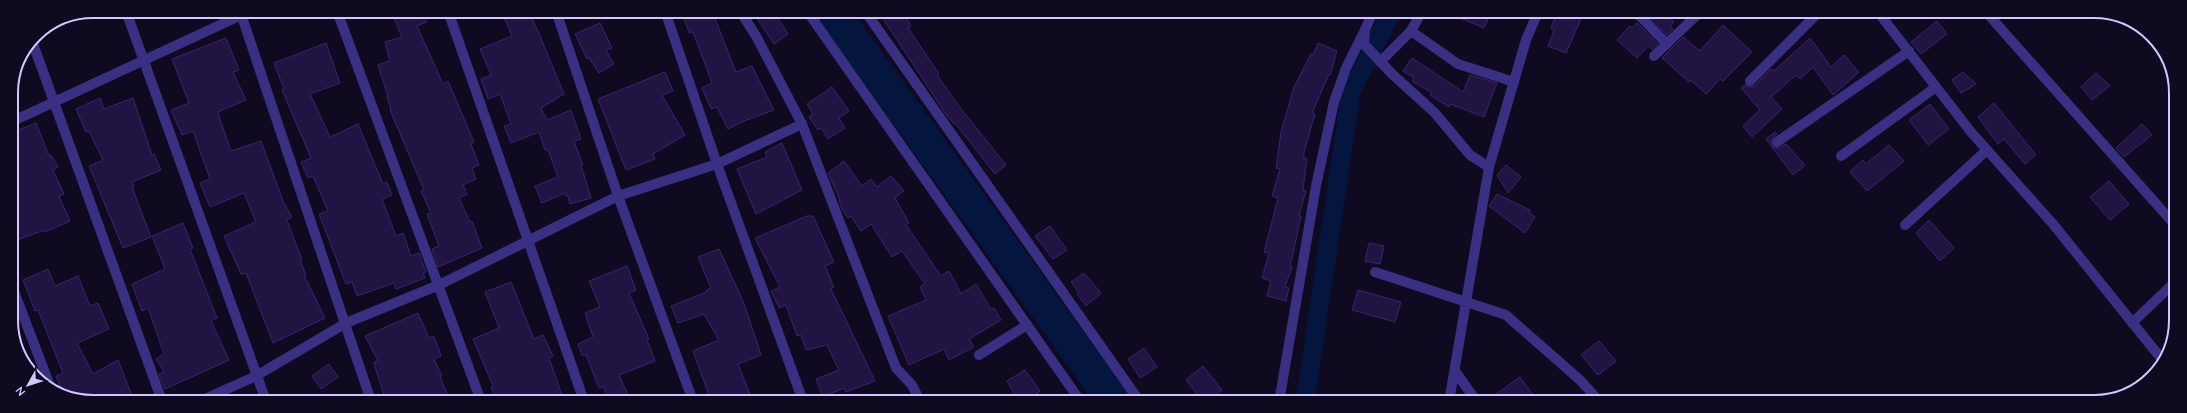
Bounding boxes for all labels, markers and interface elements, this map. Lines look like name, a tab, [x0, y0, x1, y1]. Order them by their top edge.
north arrow	[8, 365, 48, 405]
text: N	[12, 384, 28, 399]

